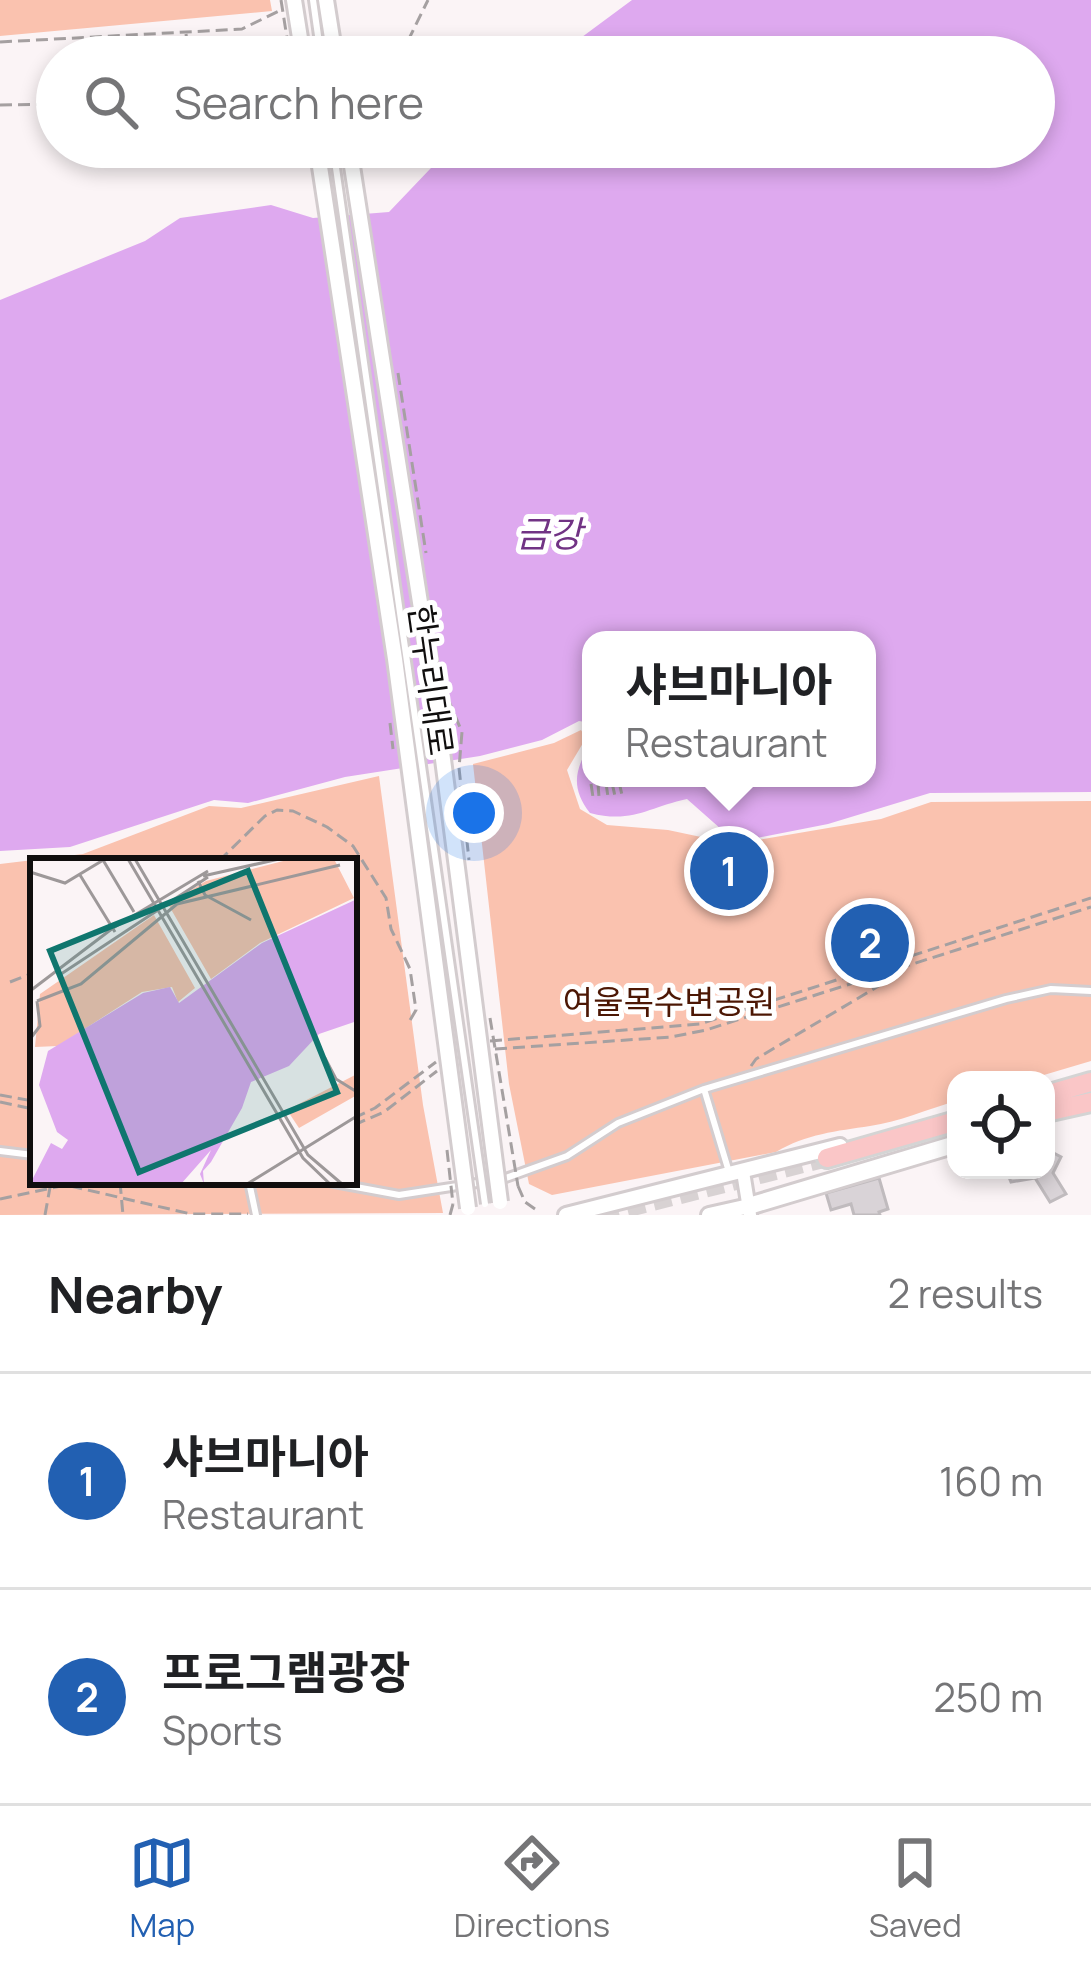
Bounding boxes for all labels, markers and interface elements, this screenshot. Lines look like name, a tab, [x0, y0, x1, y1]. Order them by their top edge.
search box	[36, 36, 1055, 168]
icon: search	[78, 69, 144, 135]
text: Search here	[174, 71, 424, 133]
water label: 금강	[516, 509, 587, 558]
street label: 한누리대로	[399, 602, 464, 758]
popup	[582, 631, 876, 787]
text: 샤브마니아	[625, 653, 833, 715]
text: Restaurant	[625, 715, 828, 769]
your location	[444, 783, 504, 843]
pin: 1	[690, 826, 768, 916]
inset map	[30, 858, 357, 1185]
pin: 2	[831, 898, 909, 988]
park label: 여울목수변공원	[563, 979, 775, 1024]
map controls	[947, 1071, 1055, 1179]
button: locate	[947, 1071, 1055, 1179]
text: Nearby	[48, 1259, 223, 1328]
text: 2 results	[888, 1266, 1043, 1320]
text: 샤브마니아	[162, 1425, 369, 1487]
text: 1	[78, 1454, 96, 1508]
text: 160 m	[939, 1454, 1043, 1508]
text: Restaurant	[162, 1487, 364, 1541]
text: 프로그램광장	[162, 1641, 410, 1703]
text: 2	[75, 1670, 99, 1724]
text: 250 m	[934, 1670, 1043, 1724]
text: Sports	[162, 1703, 282, 1757]
tab: Map	[129, 1830, 195, 1947]
tab: Directions	[454, 1830, 610, 1947]
tab: Saved	[869, 1830, 962, 1947]

